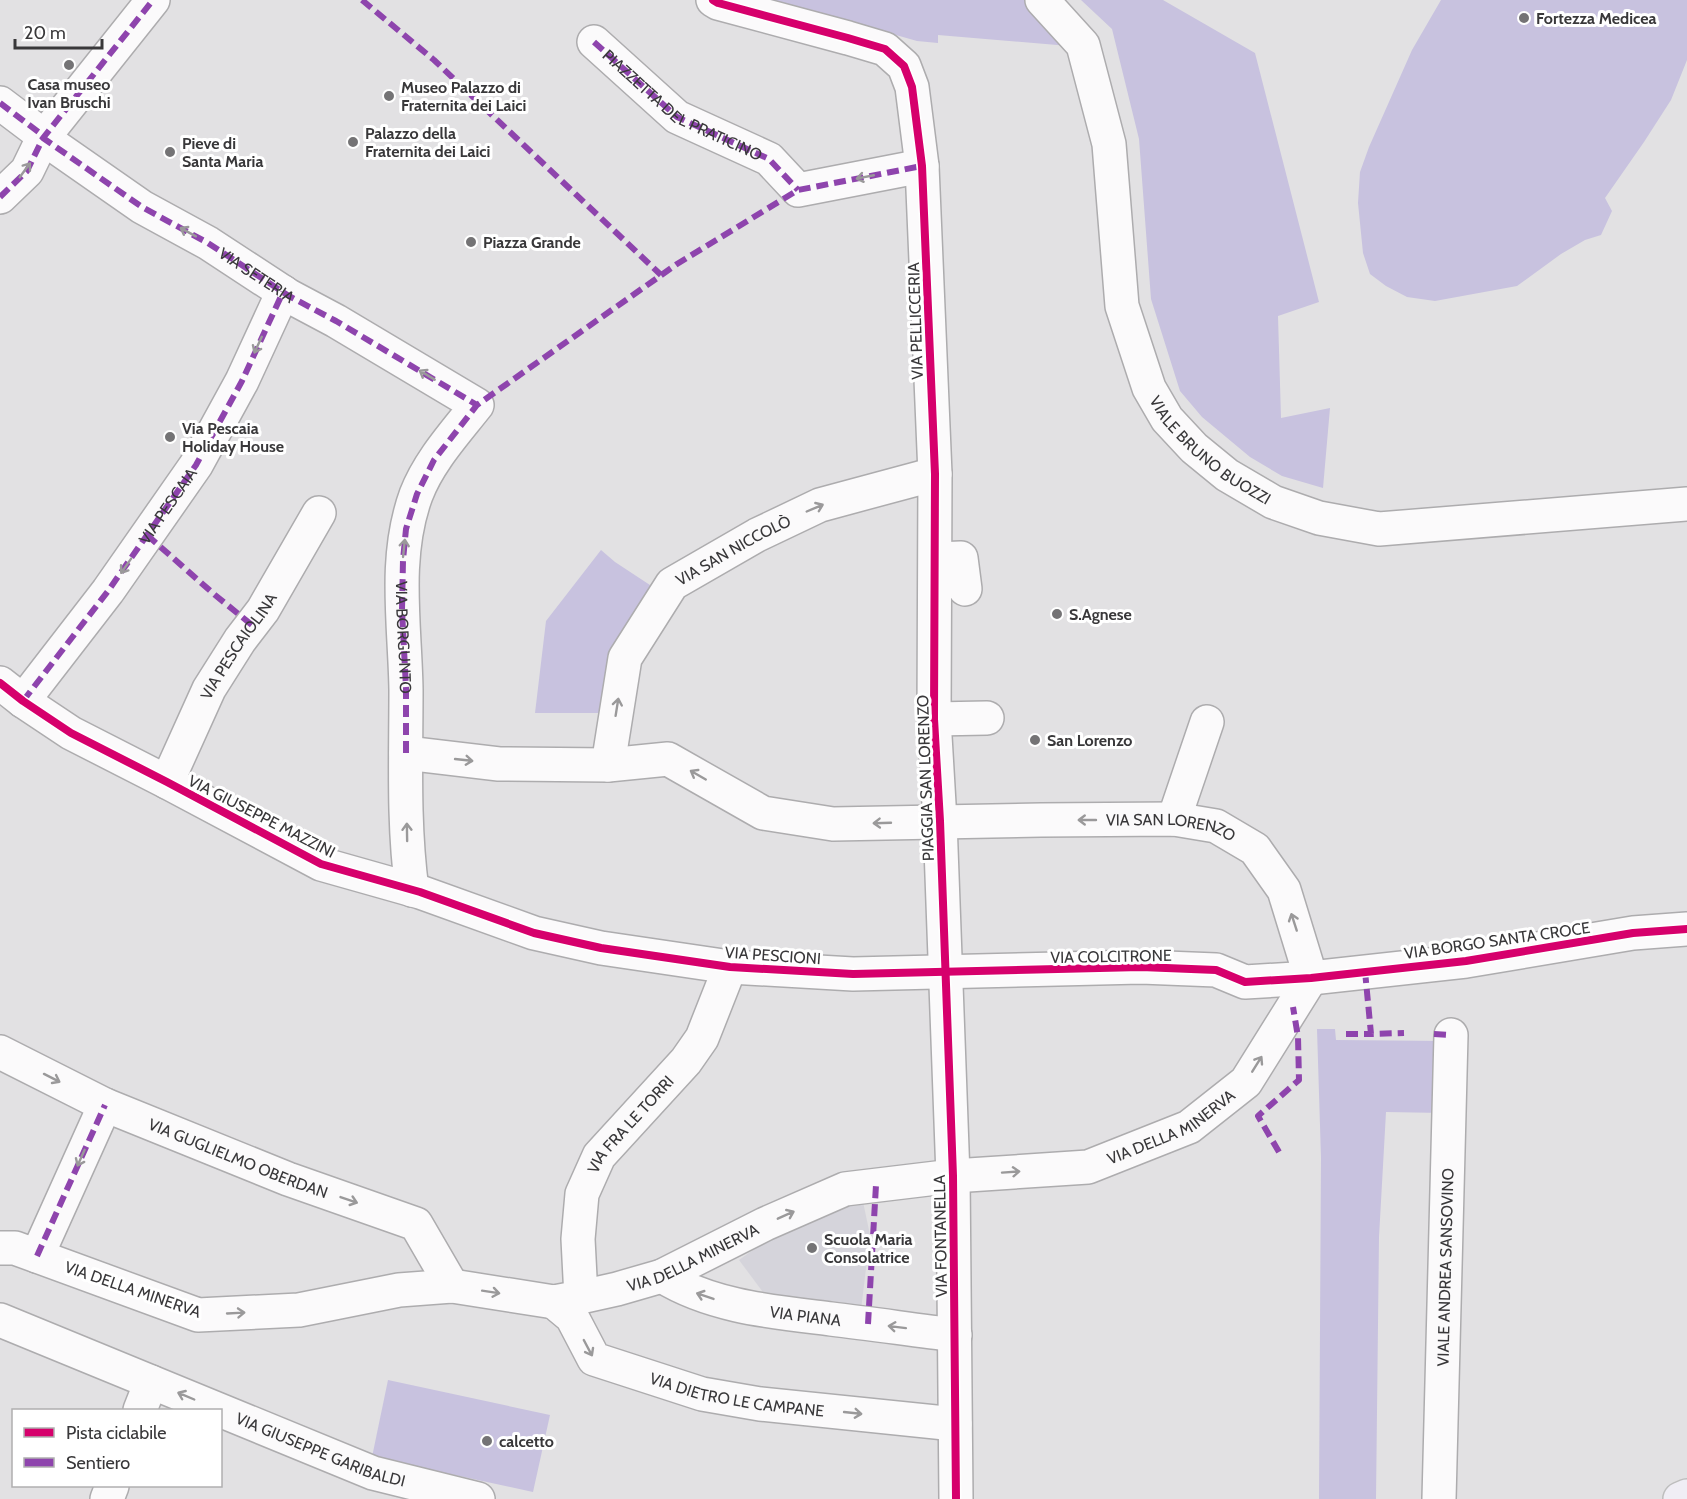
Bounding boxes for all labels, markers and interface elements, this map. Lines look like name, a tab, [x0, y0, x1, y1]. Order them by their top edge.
place label: Fortezza Medicea	[1536, 9, 1656, 28]
marker: Fortezza Medicea	[1517, 11, 1531, 25]
scale bar	[15, 12, 102, 50]
text: 20 m	[24, 22, 66, 44]
street label: PIAZZETTA DEL PRATICINO	[599, 46, 765, 165]
marker: Casa museo Ivan Bruschi	[62, 58, 76, 72]
place label: Casa museo Ivan Bruschi	[27, 75, 111, 112]
place label: Museo Palazzo di Fraternita dei Laici	[401, 78, 526, 115]
marker: Museo Palazzo di Fraternita dei Laici	[382, 89, 396, 103]
place label: Palazzo della Fraternita dei Laici	[365, 124, 490, 161]
place label: Pieve di Santa Maria	[182, 134, 263, 171]
marker: Palazzo della Fraternita dei Laici	[346, 135, 360, 149]
marker: Pieve di Santa Maria	[163, 145, 177, 159]
one-way arrow	[19, 163, 31, 179]
one-way arrow	[856, 172, 875, 183]
one-way arrow	[180, 226, 197, 238]
place label: Piazza Grande	[483, 233, 581, 252]
marker: Piazza Grande	[464, 235, 478, 249]
street label: VIA SETERIA	[215, 244, 298, 307]
street label: VIA PELLICCERIA	[904, 262, 927, 380]
one-way arrow	[252, 336, 264, 354]
one-way arrow	[419, 369, 436, 381]
street label: VIALE BRUNO BUOZZI	[1146, 392, 1274, 509]
place label: Via Pescaia Holiday House	[182, 419, 284, 456]
marker: Via Pescaia Holiday House	[163, 430, 177, 444]
street label: VIA PESCAIA	[135, 464, 201, 548]
one-way arrow	[806, 502, 824, 513]
street label: VIA SAN NICCOLÒ	[673, 511, 794, 590]
one-way arrow	[399, 539, 410, 558]
one-way arrow	[120, 557, 132, 573]
street label: VIA BORGUNTO	[392, 581, 415, 694]
street label: VIA PESCAIOLINA	[197, 590, 281, 702]
place label: S.Agnese	[1069, 605, 1132, 624]
marker: S.Agnese	[1050, 607, 1064, 621]
street label: PIAGGIA SAN LORENZO	[913, 694, 938, 862]
one-way arrow	[611, 698, 622, 717]
place label: San Lorenzo	[1047, 731, 1132, 750]
marker: San Lorenzo	[1028, 733, 1042, 747]
one-way arrow	[453, 755, 473, 766]
one-way arrow	[690, 769, 707, 781]
street label: VIA GIUSEPPE MAZZINI	[185, 771, 338, 862]
street label: VIA SAN LORENZO	[1106, 810, 1239, 845]
one-way arrow	[1078, 814, 1098, 826]
one-way arrow	[872, 817, 892, 829]
one-way arrow	[401, 823, 413, 843]
one-way arrow	[1287, 913, 1298, 932]
street label: VIA BORGO SANTA CROCE	[1403, 918, 1591, 963]
street label: VIA PESCIONI	[724, 943, 822, 968]
street label: VIA COLCITRONE	[1050, 946, 1172, 967]
one-way arrow	[1251, 1056, 1263, 1073]
street label: VIA FRA LE TORRI	[584, 1072, 678, 1176]
one-way arrow	[43, 1073, 61, 1084]
street label: VIA DELLA MINERVA	[1104, 1085, 1239, 1168]
street label: VIA GUGLIELMO OBERDAN	[145, 1115, 330, 1202]
one-way arrow	[75, 1149, 86, 1167]
one-way arrow	[1001, 1166, 1021, 1177]
street label: VIALE ANDREA SANSOVINO	[1433, 1168, 1458, 1367]
street label: VIA FONTANELLA	[930, 1174, 951, 1297]
one-way arrow	[339, 1196, 358, 1207]
one-way arrow	[776, 1209, 794, 1220]
street label: VIA DELLA MINERVA	[625, 1220, 762, 1296]
place label: Scuola Maria Consolatrice	[824, 1230, 913, 1267]
marker: Scuola Maria Consolatrice	[805, 1241, 819, 1255]
street label: VIA DELLA MINERVA	[62, 1257, 204, 1322]
one-way arrow	[481, 1287, 500, 1298]
one-way arrow	[696, 1290, 715, 1301]
street label: VIA PIANA	[768, 1302, 842, 1330]
one-way arrow	[225, 1308, 245, 1319]
one-way arrow	[888, 1322, 908, 1333]
one-way arrow	[582, 1339, 594, 1356]
street label: VIA DIETRO LE CAMPANE	[647, 1369, 825, 1421]
one-way arrow	[178, 1390, 196, 1401]
one-way arrow	[843, 1408, 863, 1419]
legend	[12, 1409, 222, 1487]
street label: VIA GIUSEPPE GARIBALDI	[233, 1409, 407, 1491]
text: Pista ciclabile	[66, 1422, 166, 1444]
place label: calcetto	[499, 1432, 554, 1451]
marker: calcetto	[480, 1434, 494, 1448]
text: Sentiero	[66, 1452, 130, 1474]

